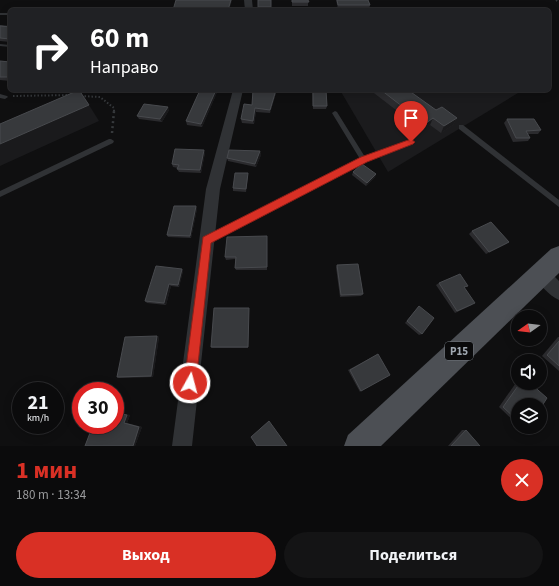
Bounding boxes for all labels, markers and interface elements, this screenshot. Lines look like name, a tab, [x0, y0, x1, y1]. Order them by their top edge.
text: 60 m	[90, 18, 149, 58]
icon: right	[24, 24, 76, 76]
text: Направо	[90, 55, 158, 80]
pin	[394, 101, 428, 142]
icon: arrive	[400, 107, 422, 129]
north arrow	[511, 310, 547, 346]
map controls	[511, 310, 547, 434]
road number: Р15	[445, 342, 473, 360]
button: sound	[511, 354, 547, 390]
position arrow	[169, 362, 211, 404]
speed limit sign: 30	[72, 382, 124, 434]
text: 21	[27, 389, 49, 417]
button: layers	[511, 398, 547, 434]
text: km/h	[27, 411, 49, 425]
text: 1 мин	[16, 453, 77, 488]
button: close	[501, 459, 543, 501]
text: 180 m · 13:34	[16, 486, 86, 504]
button: Выход	[16, 532, 276, 578]
button: Поделиться	[284, 532, 543, 578]

